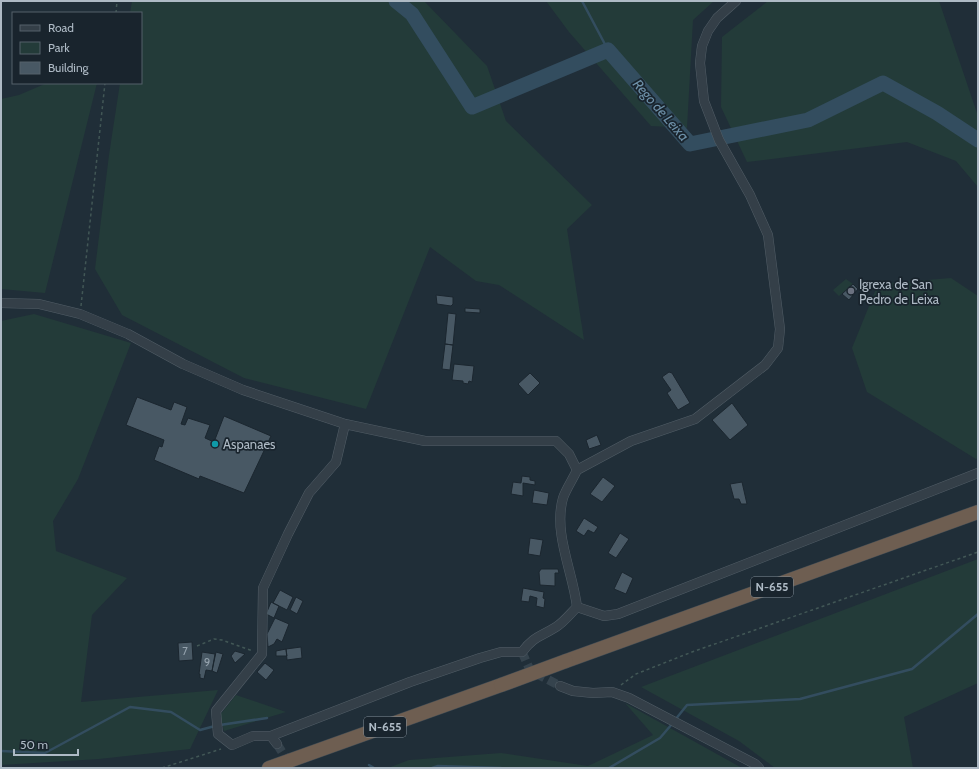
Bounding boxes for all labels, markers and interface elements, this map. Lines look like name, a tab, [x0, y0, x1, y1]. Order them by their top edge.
legend	[12, 12, 142, 84]
text: Road	[48, 20, 74, 35]
text: Park	[48, 40, 70, 55]
text: Building	[48, 60, 90, 75]
water label: Rego de Leixa	[629, 75, 693, 145]
place label: Igrexa de San Pedro de Leixa	[859, 276, 940, 307]
marker: Igrexa de San Pedro de Leixa	[846, 286, 856, 296]
place label: Aspanaes	[223, 436, 276, 452]
marker: Aspanaes	[210, 439, 220, 449]
road number: N-655	[751, 577, 793, 597]
house number: 7	[182, 644, 188, 658]
house number: 9	[204, 655, 210, 669]
road number: N-655	[364, 717, 406, 737]
scale bar	[14, 731, 78, 757]
text: 50 m	[20, 737, 48, 752]

